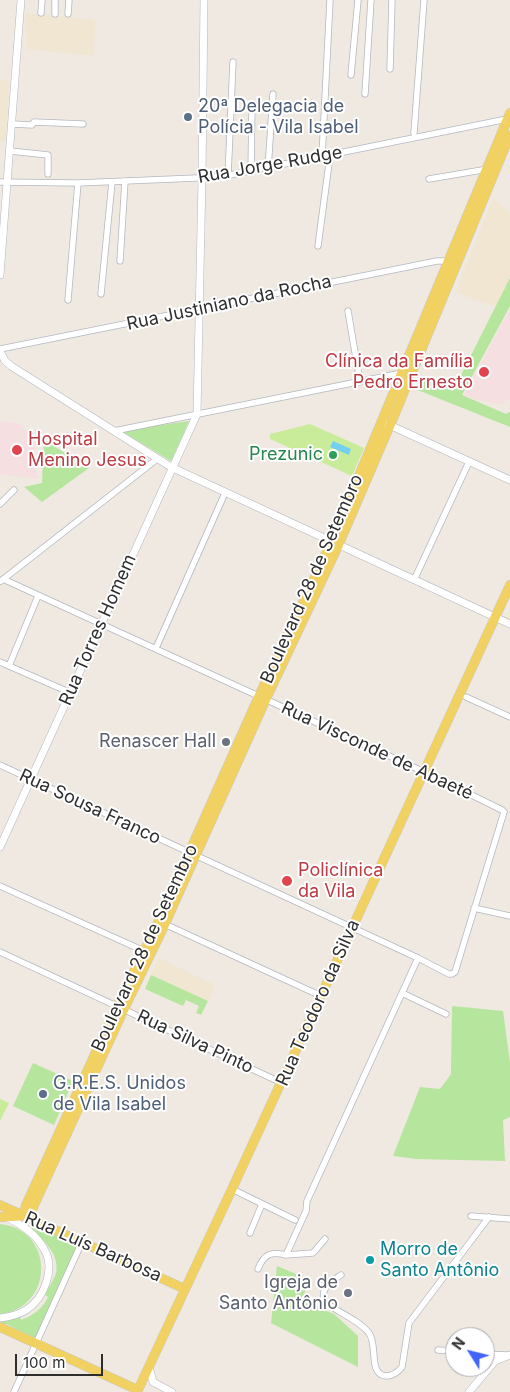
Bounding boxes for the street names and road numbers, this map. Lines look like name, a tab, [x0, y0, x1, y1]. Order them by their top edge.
street label: Rua Jorge Rudge	[196, 142, 344, 188]
street label: Rua Justiniano da Rocha	[125, 271, 333, 335]
street label: Boulevard 28 de Setembro	[256, 471, 368, 687]
street label: Rua Torres Homem	[55, 551, 141, 709]
street label: Rua Visconde de Abaeté	[278, 697, 476, 805]
street label: Rua Sousa Franco	[16, 765, 164, 849]
street label: Boulevard 28 de Setembro	[87, 841, 203, 1055]
street label: Rua Teodoro da Silva	[272, 917, 364, 1089]
street label: Rua Silva Pinto	[133, 1006, 257, 1078]
street label: Rua Luís Barbosa	[21, 1207, 165, 1287]

